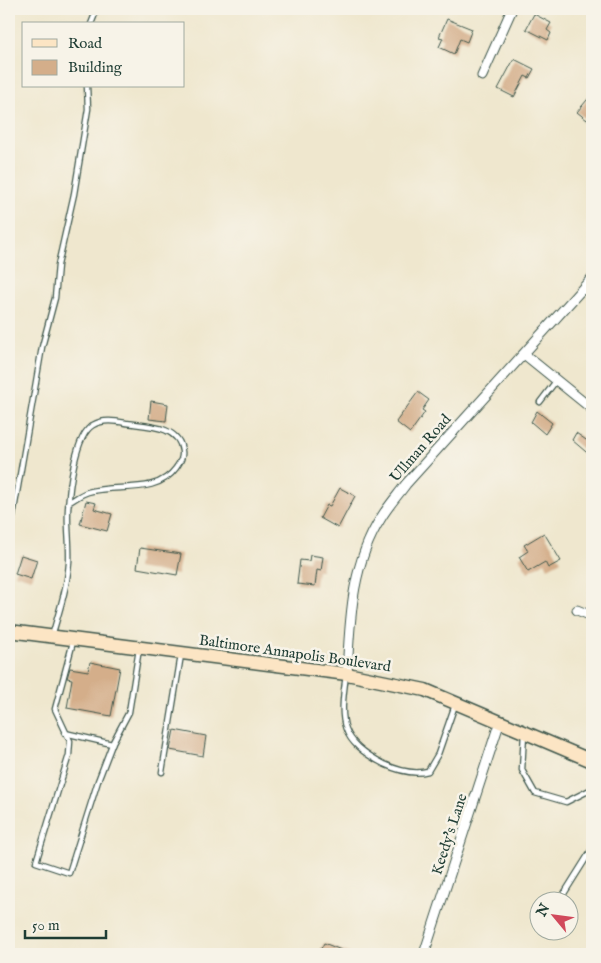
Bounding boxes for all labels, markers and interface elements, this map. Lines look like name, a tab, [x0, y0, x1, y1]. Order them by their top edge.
legend	[22, 22, 185, 88]
text: Road	[68, 34, 103, 53]
text: Building	[68, 58, 123, 77]
street label: Ullman Road	[386, 410, 456, 486]
street label: Baltimore Annapolis Boulevard	[198, 631, 393, 677]
street label: Keedy's Lane	[427, 791, 472, 877]
north arrow	[528, 890, 578, 940]
text: N	[532, 901, 554, 921]
scale bar	[25, 908, 106, 940]
text: 50 m	[32, 916, 60, 935]

